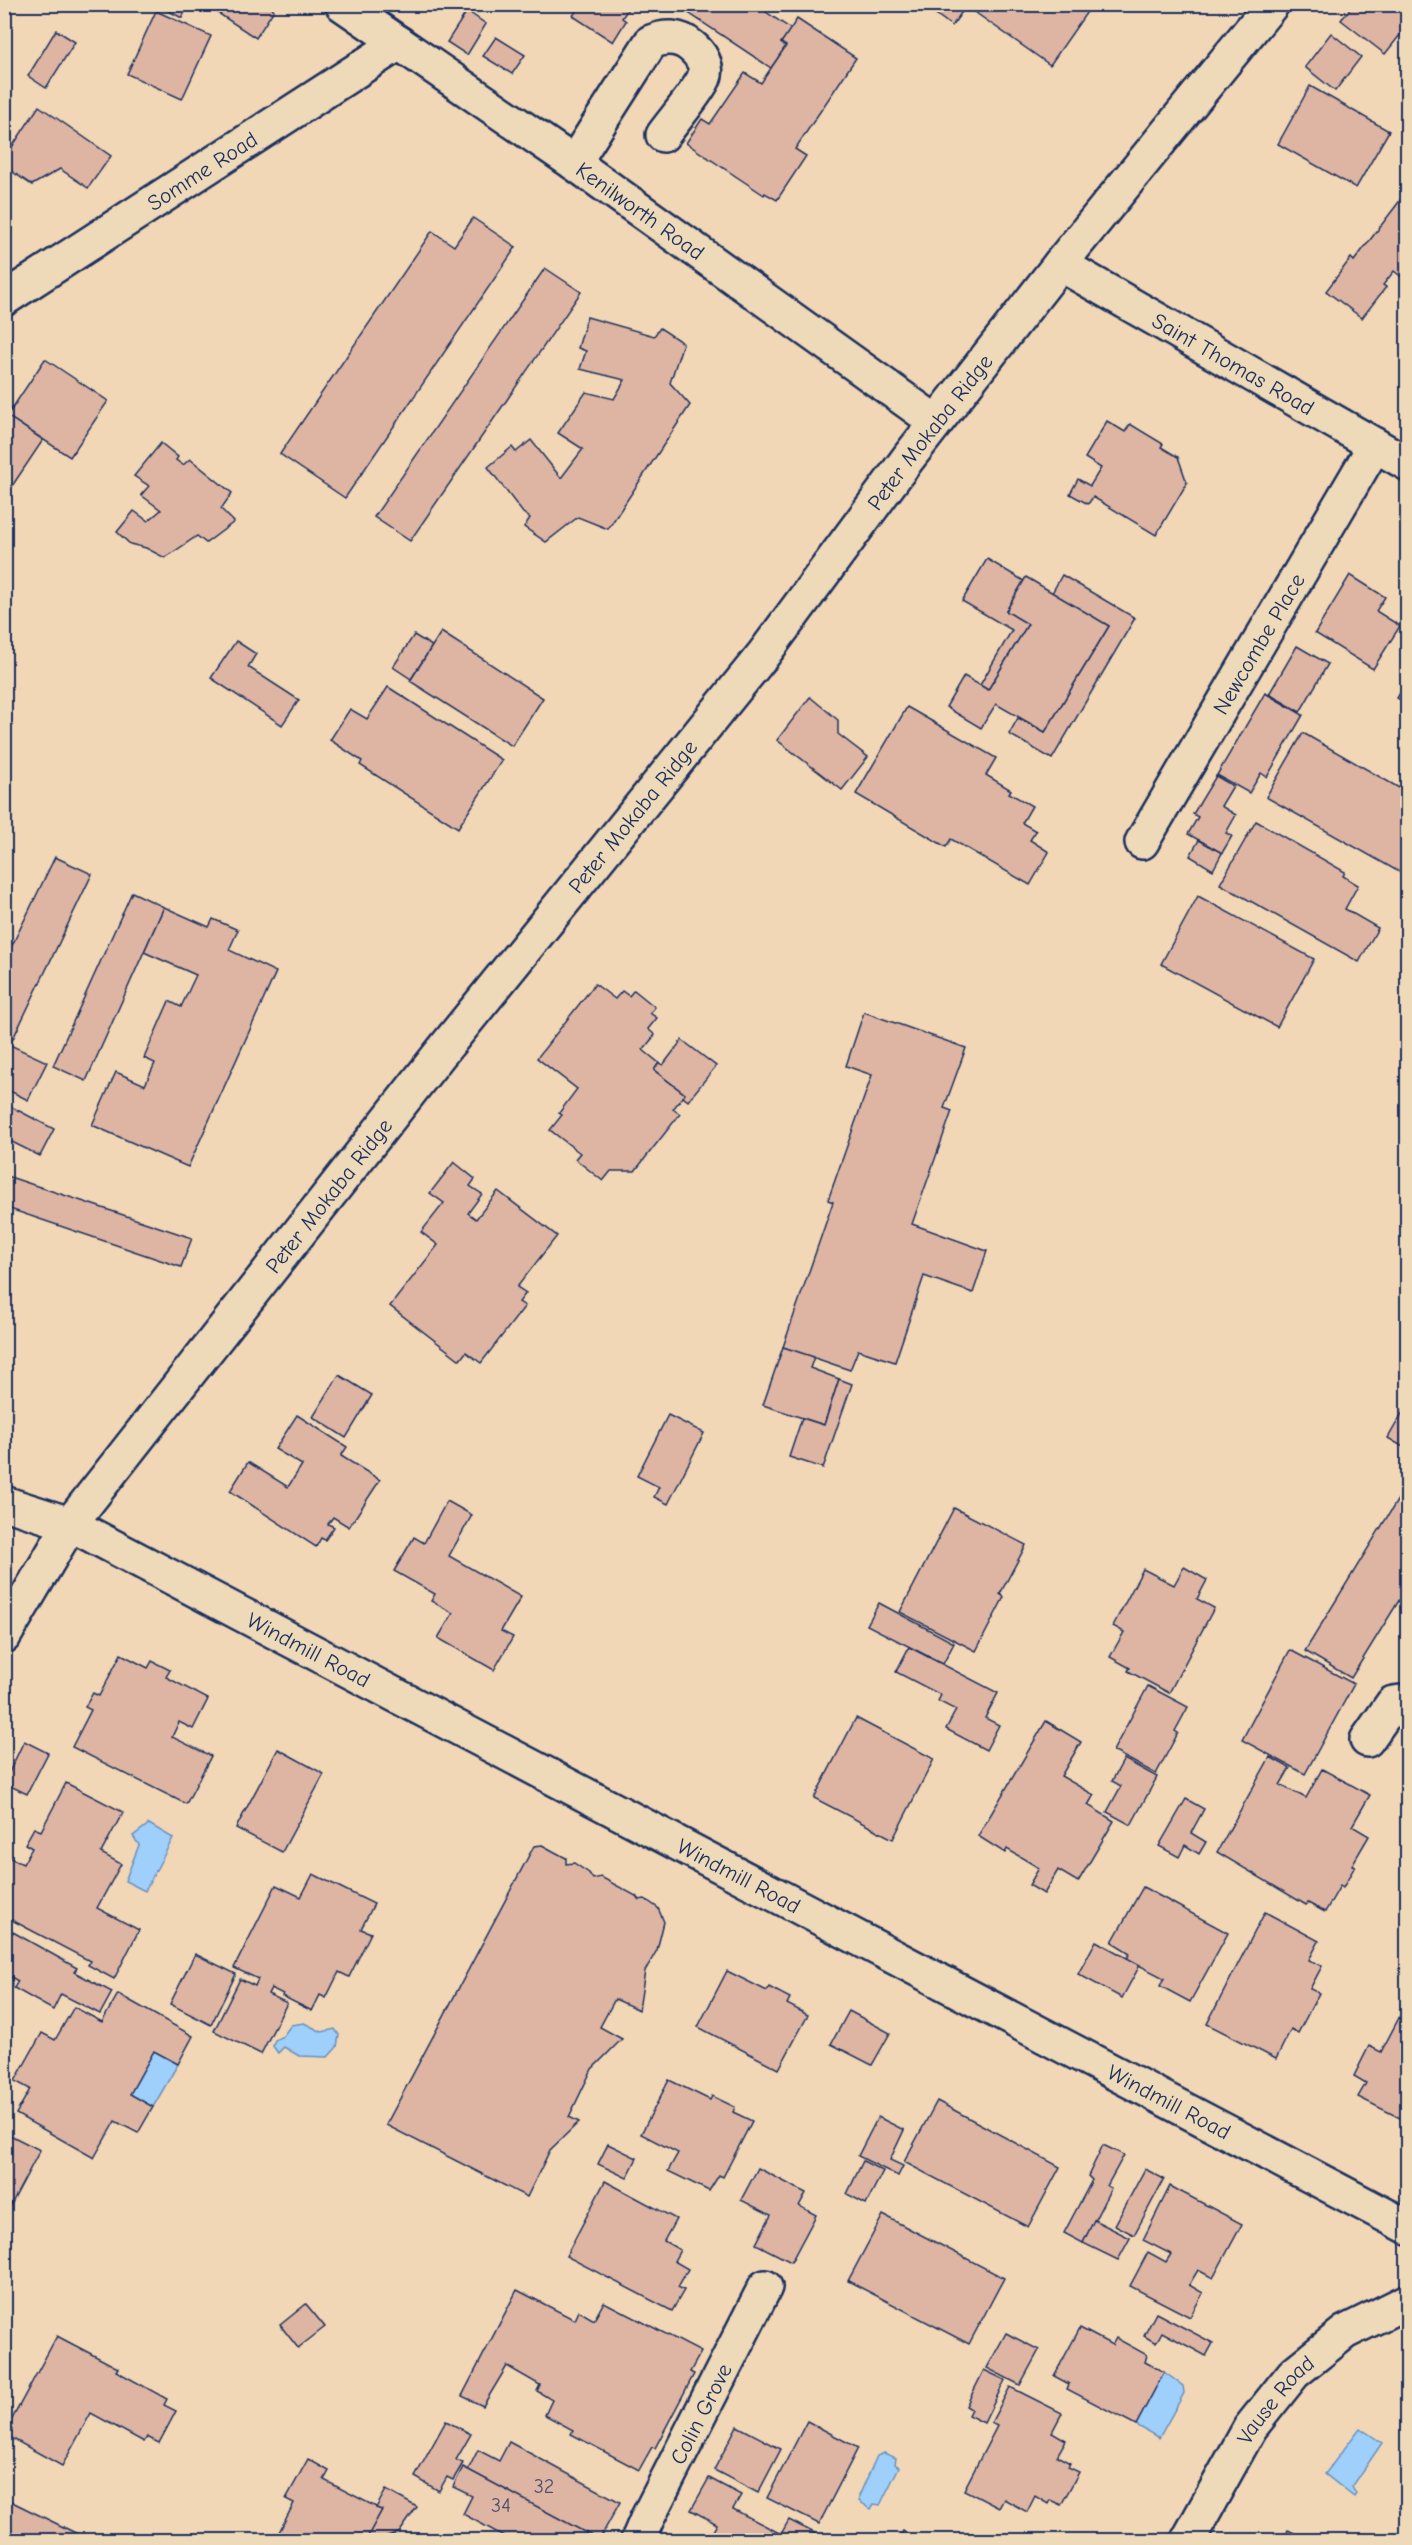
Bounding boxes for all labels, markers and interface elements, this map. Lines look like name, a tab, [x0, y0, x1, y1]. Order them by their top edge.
street label: Somme Road	[143, 126, 263, 217]
street label: Kenilworth Road	[571, 157, 709, 266]
street label: Saint Thomas Road	[1147, 308, 1319, 421]
street label: Peter Mokaba Ridge	[862, 349, 999, 516]
street label: Newcombe Place	[1208, 569, 1311, 719]
street label: Peter Mokaba Ridge	[563, 735, 703, 899]
street label: Peter Mokaba Ridge	[260, 1113, 398, 1279]
street label: Windmill Road	[242, 1607, 374, 1693]
street label: Windmill Road	[672, 1833, 805, 1919]
street label: Windmill Road	[1103, 2059, 1235, 2146]
street label: Vause Road	[1232, 2350, 1320, 2449]
street label: Colin Grove	[665, 2359, 738, 2469]
house number: 32	[534, 2475, 554, 2498]
house number: 34	[491, 2494, 511, 2517]

